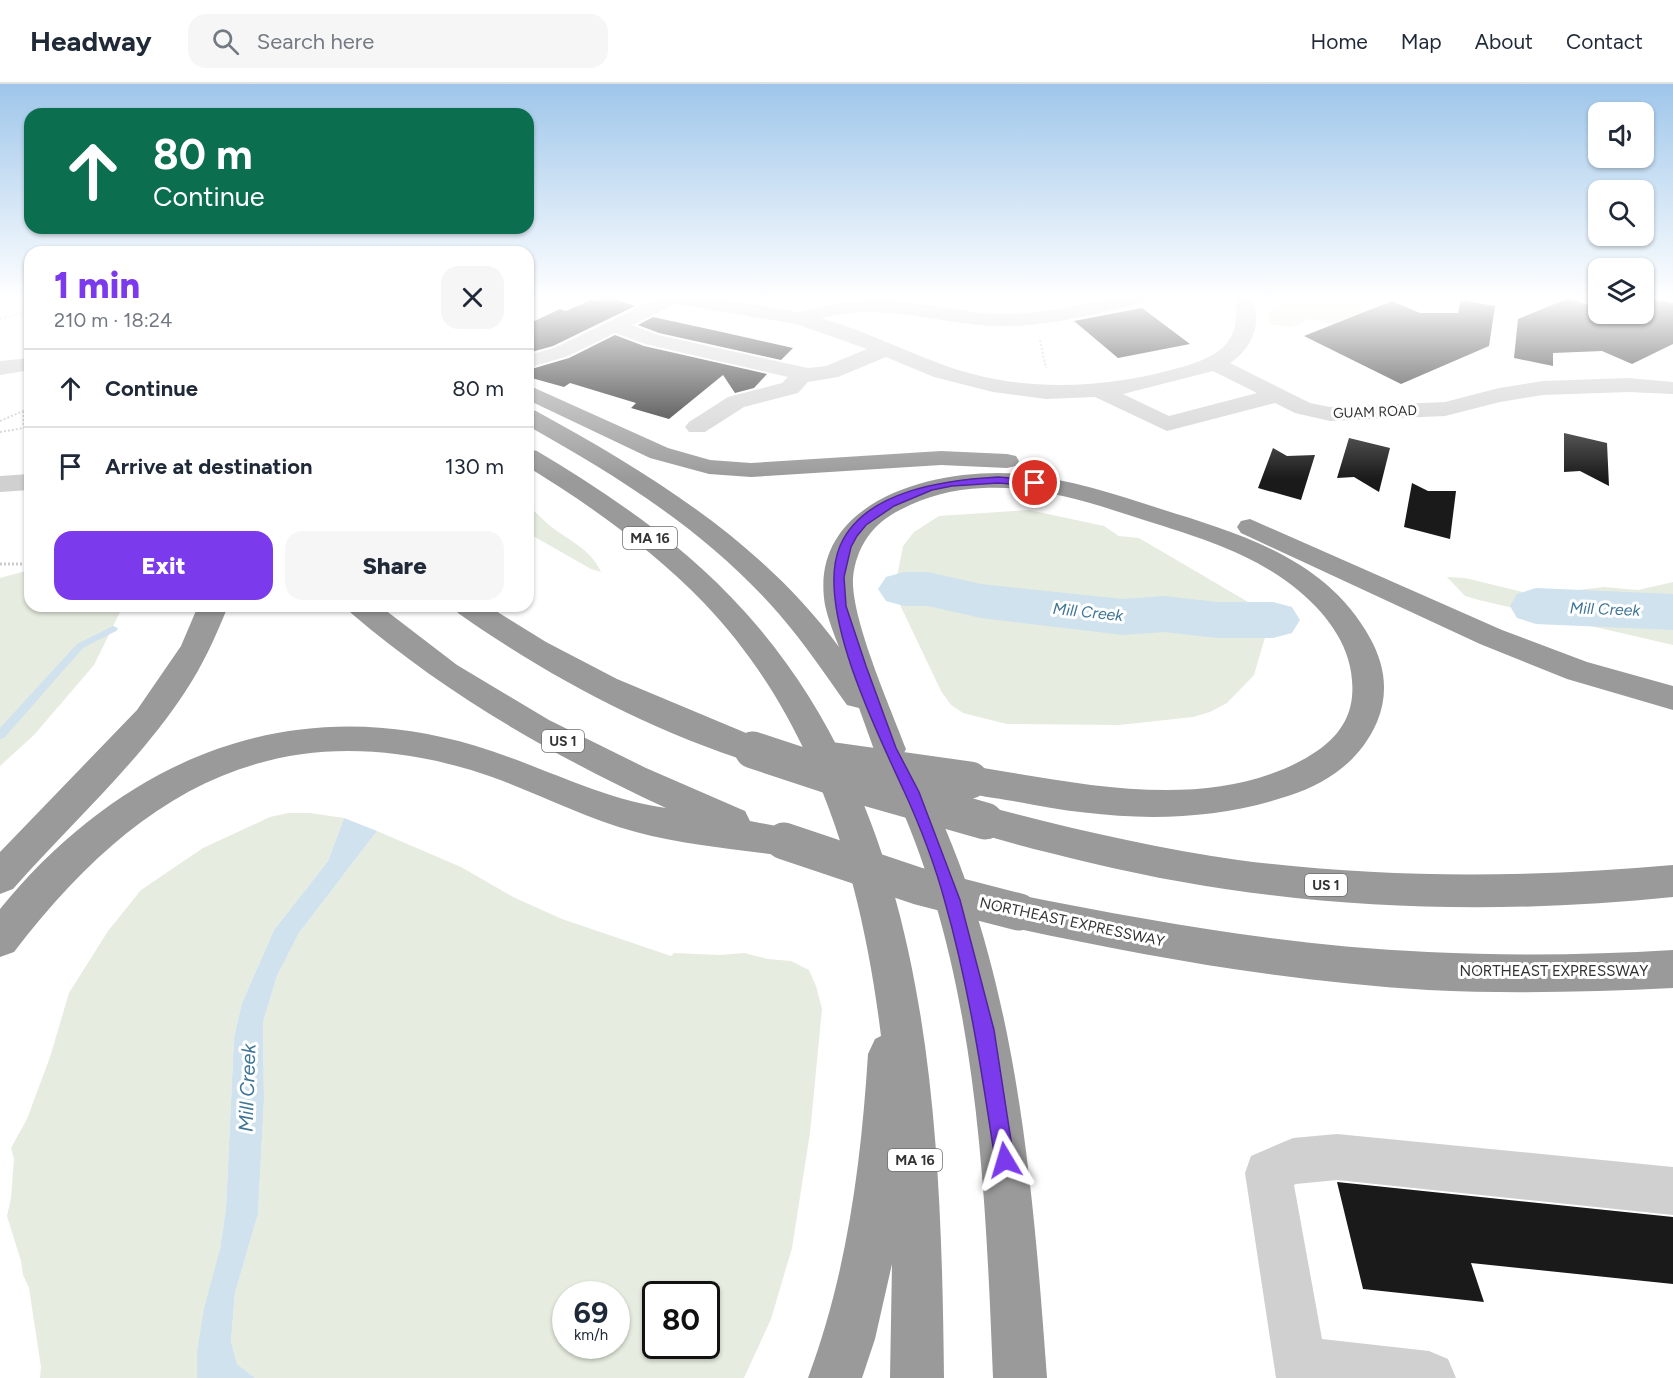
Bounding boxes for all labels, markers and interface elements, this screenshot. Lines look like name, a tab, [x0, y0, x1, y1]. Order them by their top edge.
search box	[188, 14, 608, 68]
text: Headway	[30, 24, 152, 58]
icon: search	[209, 25, 242, 58]
text: Search here	[257, 28, 374, 55]
text: Home	[1311, 29, 1368, 54]
text: Map	[1401, 29, 1442, 54]
text: About	[1475, 29, 1533, 54]
text: Contact	[1566, 29, 1643, 54]
map controls	[1588, 102, 1654, 324]
button: sound	[1588, 102, 1654, 168]
text: 80 m	[153, 129, 253, 180]
icon: ahead	[54, 132, 132, 210]
text: Continue	[153, 180, 265, 213]
button: search	[1588, 180, 1654, 246]
button: layers	[1588, 258, 1654, 324]
text: 1 min	[54, 264, 140, 307]
button: close	[441, 266, 504, 329]
text: 210 m · 18:24	[54, 308, 172, 332]
icon: ahead	[54, 372, 87, 405]
text: Continue	[105, 375, 198, 402]
text: 80 m	[452, 375, 504, 402]
street label: GUAM ROAD	[1333, 402, 1417, 422]
icon: arrive	[54, 450, 87, 483]
text: Arrive at destination	[105, 453, 313, 480]
text: 130 m	[445, 453, 504, 480]
pin	[1009, 457, 1060, 508]
icon: arrive	[1018, 466, 1051, 499]
road number: MA 16	[623, 527, 677, 549]
button: Exit	[54, 531, 273, 600]
button: Share	[285, 531, 504, 600]
water label: Mill Creek	[1569, 598, 1642, 620]
water label: Mill Creek	[1052, 599, 1125, 625]
road number: US 1	[542, 730, 584, 752]
road number: US 1	[1305, 874, 1347, 896]
street label: NORTHEAST EXPRESSWAY	[978, 894, 1166, 950]
street label: NORTHEAST EXPRESSWAY	[1460, 962, 1648, 980]
water label: Mill Creek	[233, 1042, 261, 1133]
position arrow	[973, 1128, 1037, 1192]
road number: MA 16	[888, 1149, 942, 1171]
speed limit sign: 80	[642, 1281, 720, 1359]
text: 69	[574, 1294, 608, 1331]
text: km/h	[574, 1326, 608, 1344]

